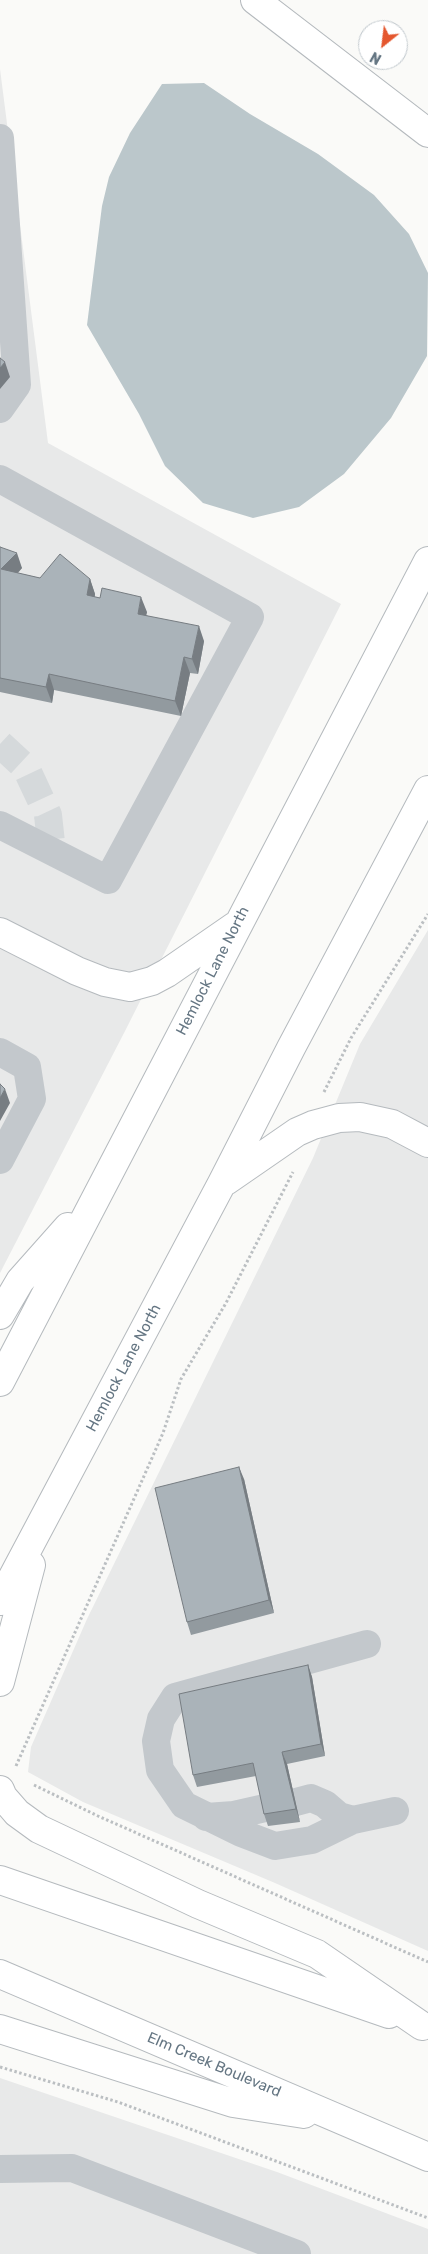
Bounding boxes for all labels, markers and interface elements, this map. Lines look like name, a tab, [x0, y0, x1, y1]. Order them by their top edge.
north arrow	[358, 20, 408, 70]
text: N	[367, 48, 385, 68]
street label: Hemlock Lane North	[173, 904, 253, 1038]
street label: Hemlock Lane North	[83, 1301, 165, 1435]
street label: Elm Creek Boulevard	[144, 2029, 284, 2101]

